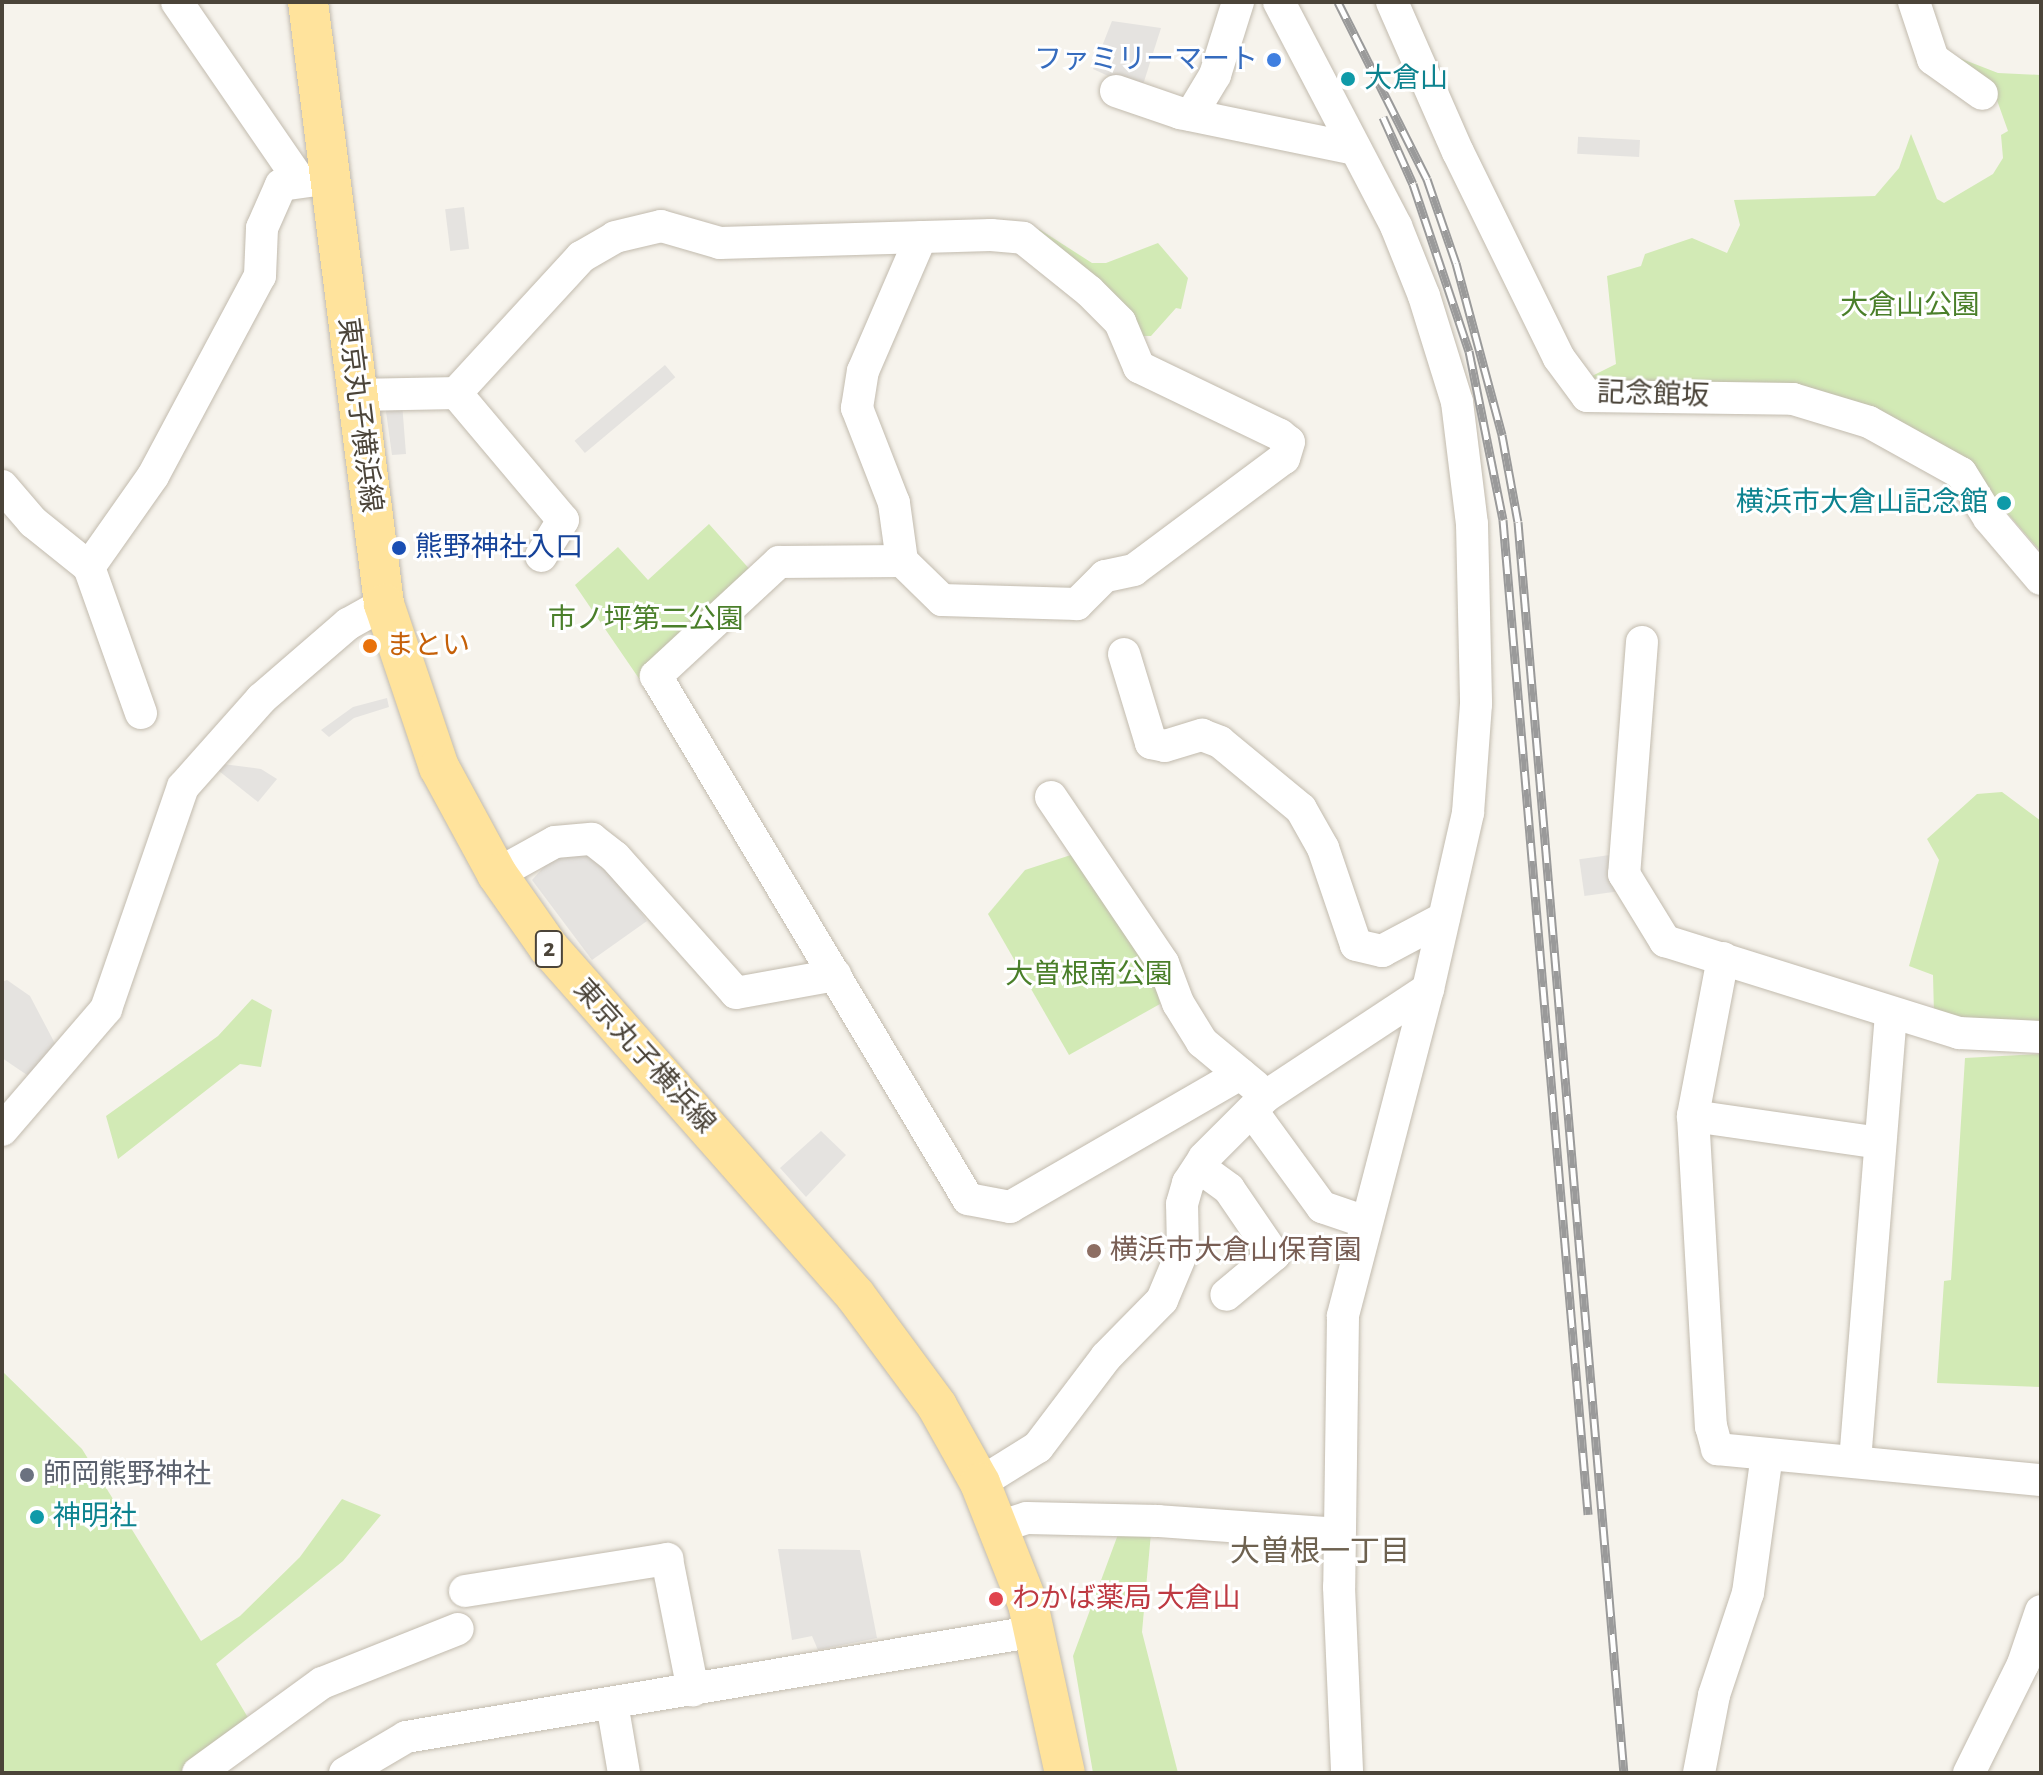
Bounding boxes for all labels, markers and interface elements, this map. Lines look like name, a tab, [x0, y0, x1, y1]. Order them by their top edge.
place label: ファミリーマート	[1034, 43, 1258, 77]
marker: ファミリーマート	[1265, 51, 1283, 69]
place label: 大倉山	[1364, 62, 1448, 96]
marker: 大倉山	[1339, 70, 1357, 88]
park label: 大倉山公園	[1840, 289, 1980, 323]
street label: 東京丸子横浜線	[330, 316, 388, 514]
street label: 記念館坂	[1596, 376, 1710, 414]
place label: 横浜市大倉山記念館	[1736, 486, 1988, 520]
marker: 横浜市大倉山記念館	[1995, 494, 2013, 512]
place label: 熊野神社入口	[415, 531, 583, 565]
marker: 熊野神社入口	[390, 539, 408, 557]
park label: 市ノ坪第二公園	[548, 603, 744, 637]
place label: まとい	[386, 629, 470, 663]
marker: まとい	[361, 637, 379, 655]
road number: 2	[533, 927, 565, 971]
park label: 大曽根南公園	[1005, 958, 1173, 992]
street label: 東京丸子横浜線	[566, 973, 722, 1141]
place label: 横浜市大倉山保育園	[1110, 1234, 1362, 1268]
marker: 横浜市大倉山保育園	[1085, 1242, 1103, 1260]
place label: 師岡熊野神社	[43, 1458, 211, 1492]
marker: 師岡熊野神社	[18, 1466, 36, 1484]
place label: 神明社	[53, 1500, 137, 1534]
marker: 神明社	[28, 1508, 46, 1526]
district label: 大曽根一丁目	[1230, 1534, 1410, 1570]
place label: わかば薬局 大倉山	[1012, 1582, 1241, 1616]
marker: わかば薬局 大倉山	[987, 1590, 1005, 1608]

